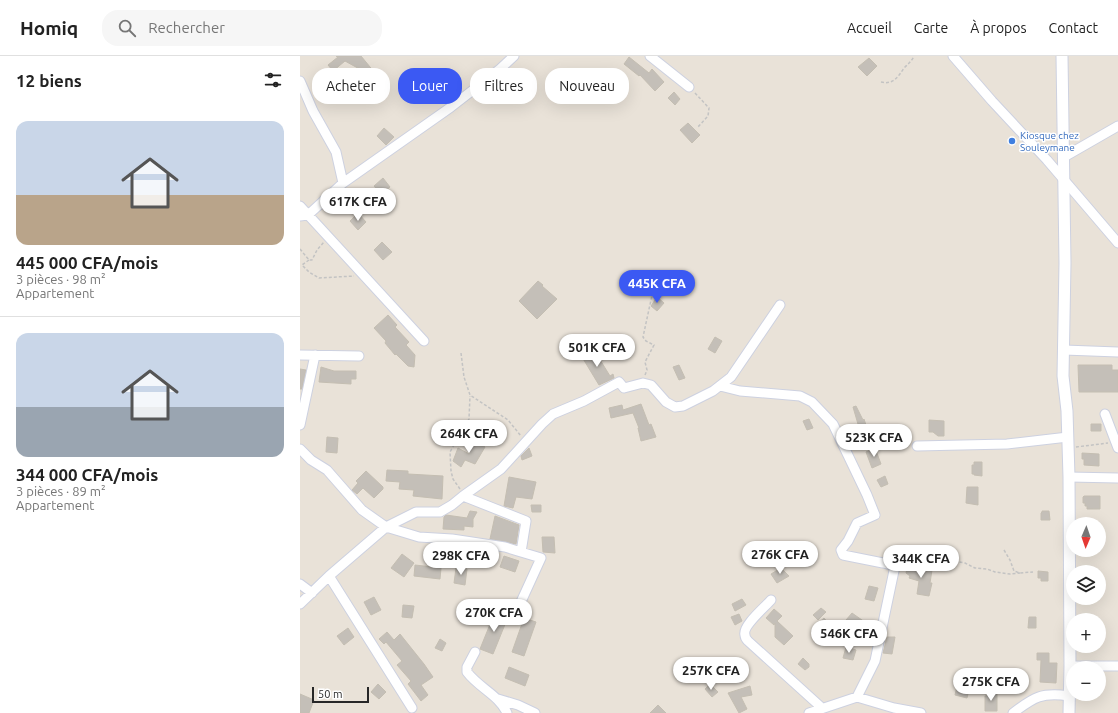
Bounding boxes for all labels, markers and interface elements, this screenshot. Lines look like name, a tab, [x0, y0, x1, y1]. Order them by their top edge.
search box	[102, 10, 382, 46]
text: Homiq	[20, 17, 78, 39]
icon: search	[116, 17, 138, 39]
text: Rechercher	[148, 19, 225, 36]
text: Accueil	[847, 20, 892, 36]
text: Carte	[914, 20, 948, 36]
text: À propos	[970, 20, 1027, 36]
text: Contact	[1049, 20, 1098, 36]
chip: Acheter	[312, 68, 390, 104]
chip: Louer	[398, 68, 462, 104]
chip: Filtres	[470, 68, 537, 104]
chip: Nouveau	[545, 68, 629, 104]
icon: filters	[262, 69, 284, 91]
text: 12 biens	[16, 71, 82, 90]
place label: Kiosque chez Souleymane	[1020, 130, 1079, 153]
marker: Kiosque chez Souleymane	[1007, 136, 1017, 146]
icon: home	[114, 147, 186, 219]
pin: 617K CFA	[317, 188, 399, 222]
text: 617K CFA	[329, 194, 387, 208]
text: 445 000 CFA/mois	[16, 253, 158, 272]
pin: 445K CFA	[616, 270, 698, 304]
text: 3 pièces · 98 m²	[16, 272, 106, 286]
text: 445K CFA	[628, 276, 686, 290]
text: Appartement	[16, 286, 94, 300]
pin: 501K CFA	[556, 334, 638, 368]
text: 501K CFA	[568, 340, 626, 354]
icon: home	[114, 359, 186, 431]
pin: 264K CFA	[428, 420, 510, 454]
pin: 523K CFA	[833, 424, 915, 458]
text: 264K CFA	[440, 426, 498, 440]
text: 523K CFA	[845, 430, 903, 444]
text: 344 000 CFA/mois	[16, 465, 158, 484]
text: 3 pièces · 89 m²	[16, 484, 106, 498]
text: Appartement	[16, 498, 94, 512]
north arrow	[1066, 517, 1106, 557]
map controls	[1066, 517, 1106, 701]
pin: 276K CFA	[739, 541, 821, 575]
pin: 298K CFA	[420, 542, 502, 576]
pin: 344K CFA	[880, 545, 962, 579]
text: 276K CFA	[751, 547, 809, 561]
text: 298K CFA	[432, 548, 490, 562]
text: 344K CFA	[892, 551, 950, 565]
button: layers	[1066, 565, 1106, 605]
pin: 270K CFA	[453, 599, 535, 633]
text: 270K CFA	[465, 605, 523, 619]
button: +	[1066, 613, 1106, 653]
pin: 546K CFA	[808, 620, 890, 654]
text: 546K CFA	[820, 626, 878, 640]
pin: 257K CFA	[670, 657, 752, 691]
button: −	[1066, 661, 1106, 701]
text: 257K CFA	[682, 663, 740, 677]
pin: 275K CFA	[950, 668, 1032, 702]
text: 275K CFA	[962, 674, 1020, 688]
scale bar	[312, 685, 369, 704]
text: 50 m	[318, 688, 342, 700]

